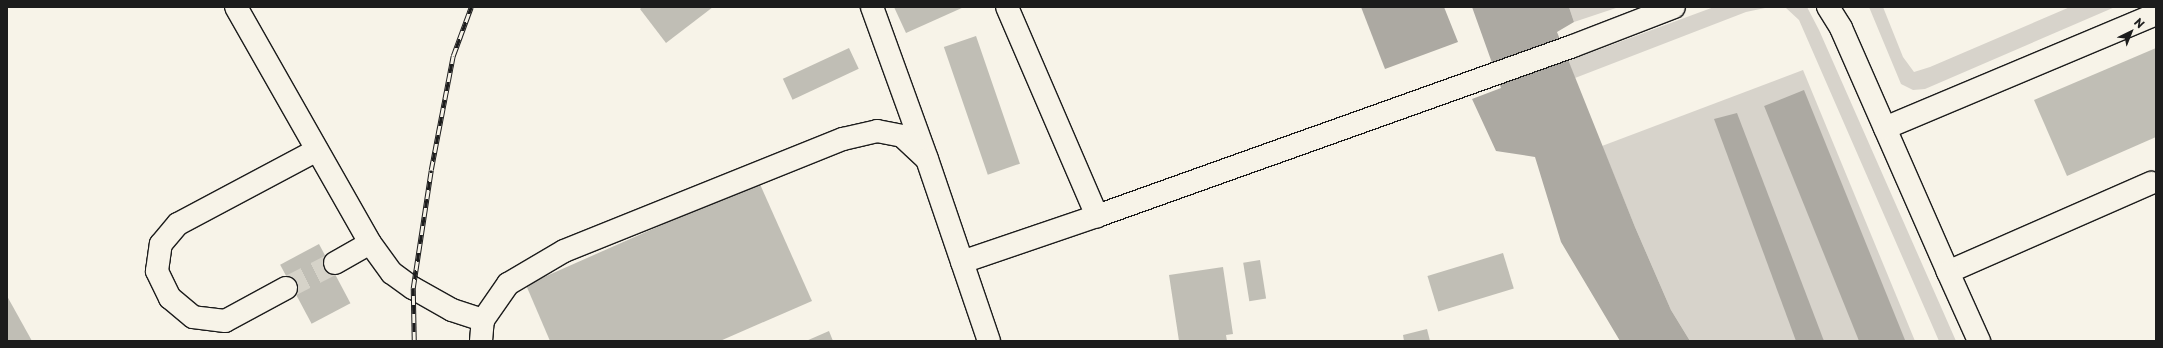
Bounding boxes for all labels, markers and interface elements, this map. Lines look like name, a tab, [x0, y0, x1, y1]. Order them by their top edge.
north arrow	[2111, 12, 2151, 52]
text: N	[2131, 14, 2149, 32]

